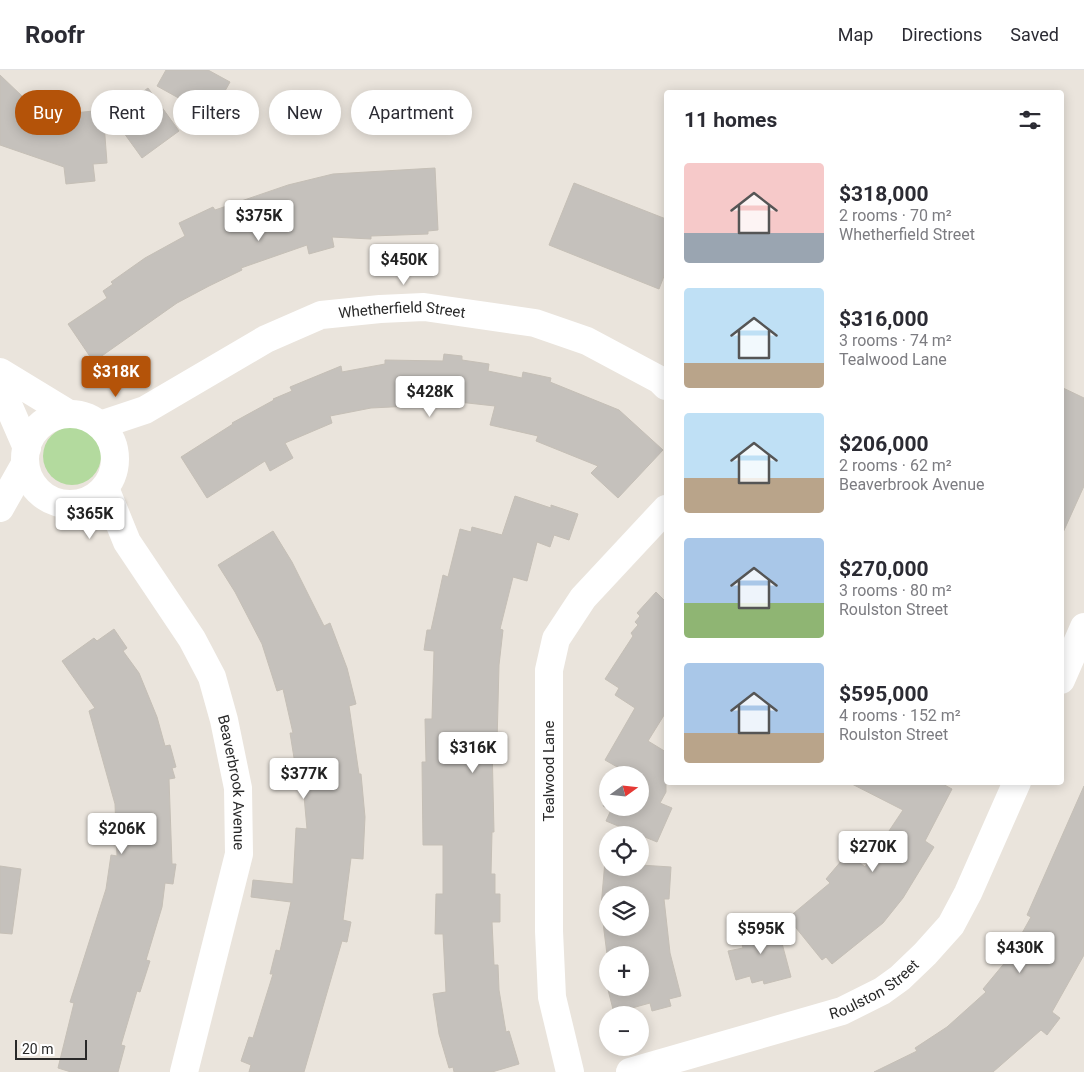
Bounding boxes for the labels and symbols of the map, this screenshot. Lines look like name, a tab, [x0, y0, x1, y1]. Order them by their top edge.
pin: $375K	[224, 200, 294, 242]
pin: $450K	[369, 244, 439, 286]
street label: Whetherfield Street	[337, 298, 467, 322]
pin: $318K	[81, 356, 151, 398]
pin: $428K	[395, 376, 465, 418]
pin: $365K	[55, 498, 125, 540]
street label: Beaverbrook Avenue	[214, 713, 248, 850]
street label: Tealwood Lane	[540, 720, 558, 822]
pin: $316K	[438, 732, 508, 774]
pin: $377K	[269, 758, 339, 800]
north arrow	[599, 766, 649, 816]
pin: $206K	[87, 812, 157, 855]
pin: $270K	[838, 830, 908, 873]
pin: $595K	[726, 912, 796, 955]
pin: $430K	[985, 932, 1055, 974]
street label: Roulston Street	[827, 956, 923, 1023]
scale bar	[15, 1037, 88, 1060]

